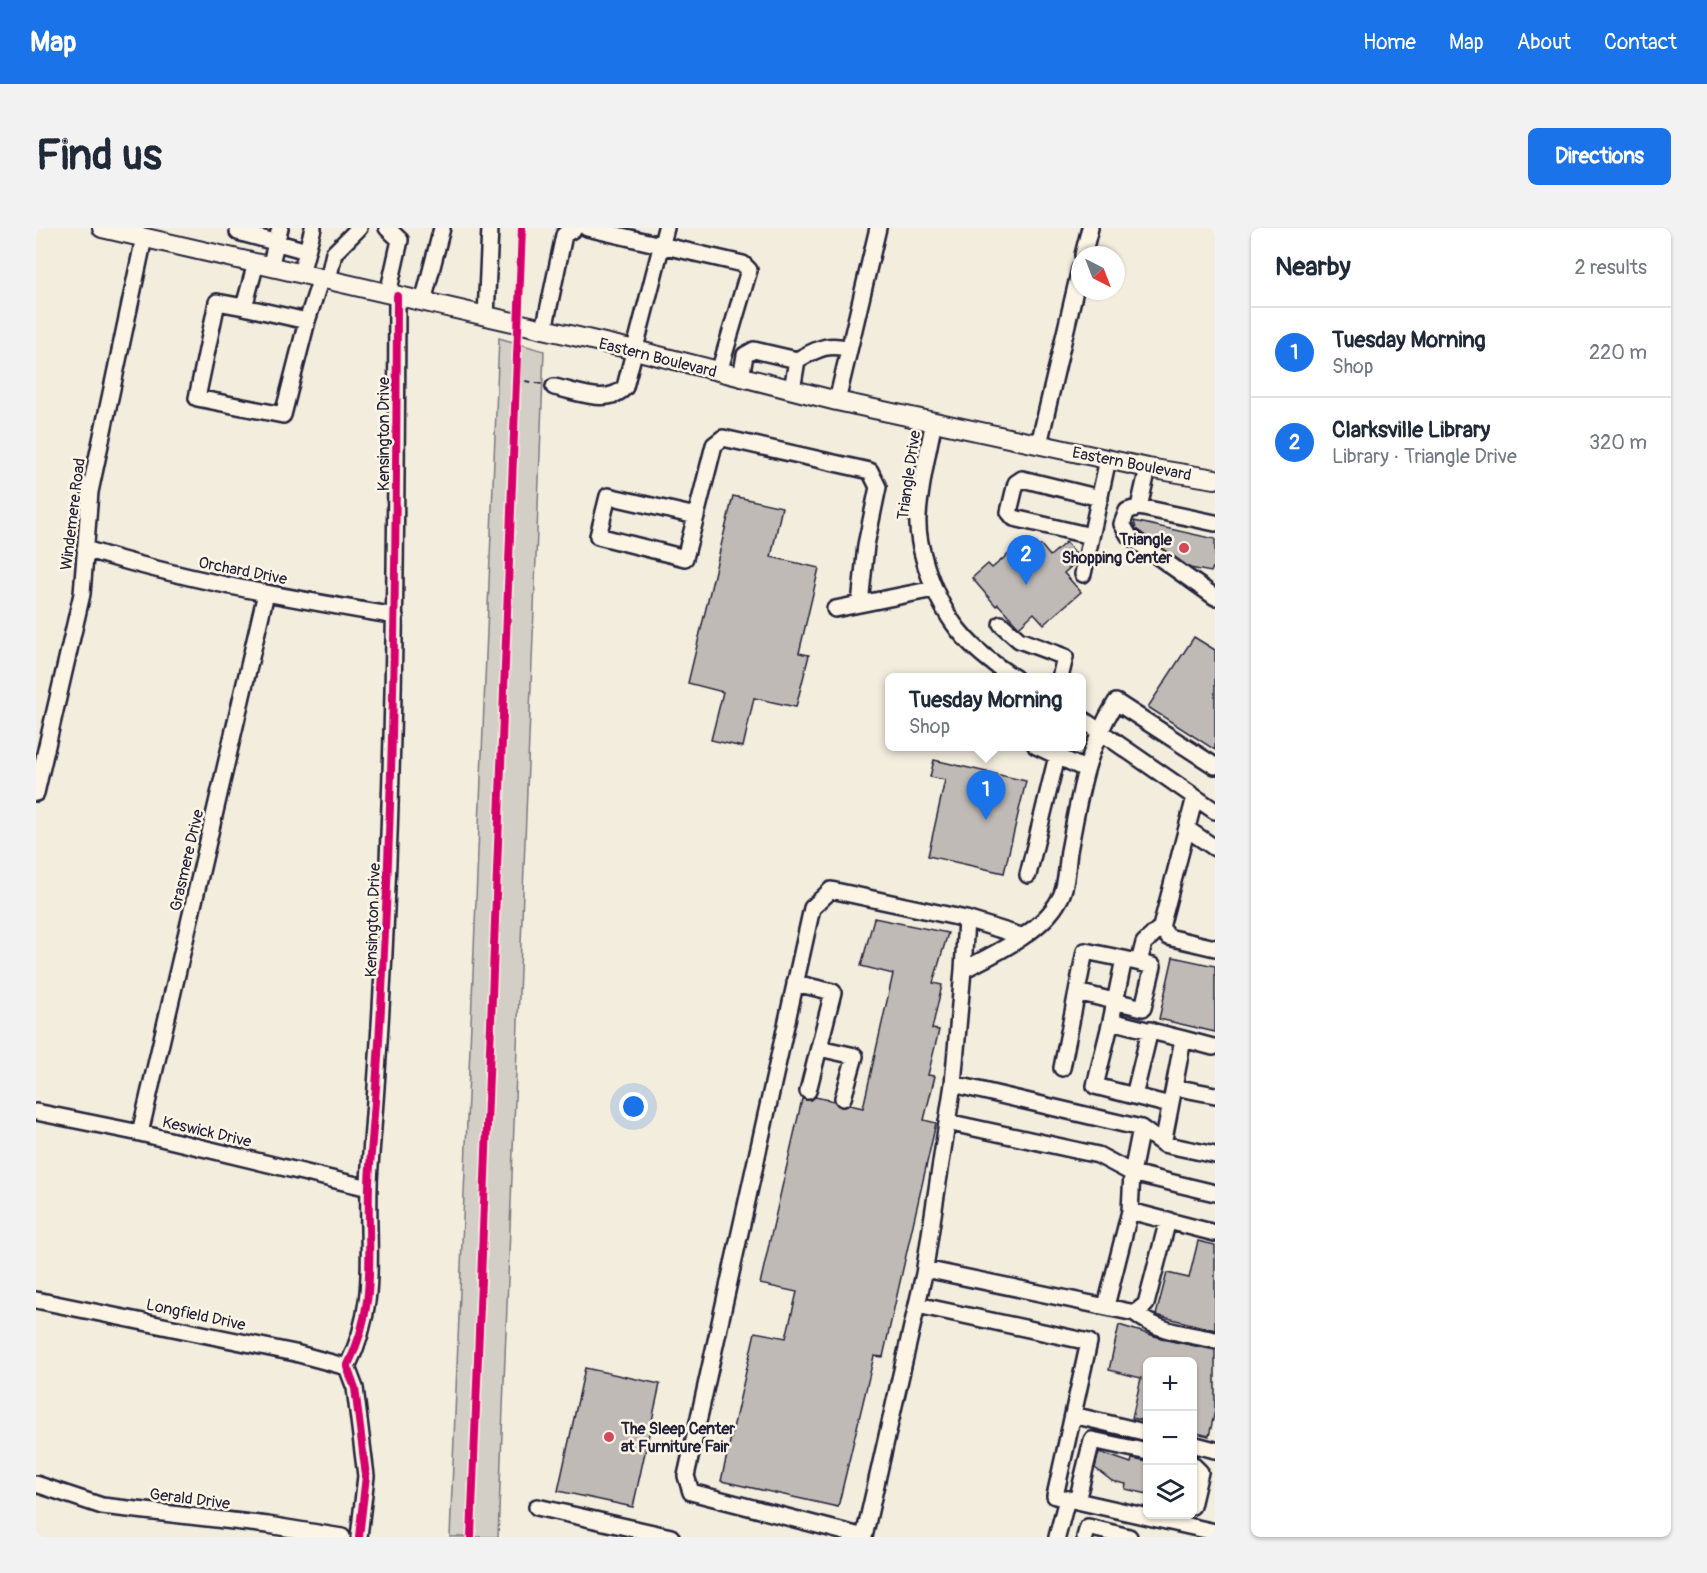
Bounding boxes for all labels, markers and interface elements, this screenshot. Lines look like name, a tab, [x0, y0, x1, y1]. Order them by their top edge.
text: Map	[30, 25, 76, 60]
text: Home	[1363, 29, 1416, 56]
text: Map	[1449, 29, 1484, 56]
text: About	[1517, 29, 1571, 56]
text: Contact	[1604, 29, 1677, 56]
button: Directions	[1528, 128, 1671, 185]
text: Find us	[36, 130, 162, 182]
north arrow	[1071, 246, 1125, 300]
text: Nearby	[1275, 251, 1351, 283]
text: 2 results	[1575, 255, 1647, 280]
text: Tuesday Morning	[1332, 326, 1486, 354]
street label: Eastern Boulevard	[597, 334, 719, 382]
text: 1	[1291, 340, 1298, 365]
text: 220 m	[1589, 340, 1647, 365]
text: Shop	[1332, 354, 1373, 379]
street label: Kensington Drive	[374, 377, 394, 491]
text: Clarksville Library	[1332, 416, 1490, 444]
street label: Triangle Drive	[893, 429, 925, 521]
text: 2	[1289, 430, 1300, 455]
text: 320 m	[1589, 430, 1647, 455]
street label: Eastern Boulevard	[1071, 443, 1193, 485]
text: Library · Triangle Drive	[1332, 444, 1517, 469]
street label: Windemere Road	[56, 457, 90, 571]
place label: Triangle Shopping Center	[1062, 530, 1173, 568]
pin: 2	[1006, 536, 1046, 585]
marker: Triangle Shopping Center	[1177, 541, 1191, 555]
street label: Orchard Drive	[197, 553, 289, 589]
popup	[885, 673, 1086, 751]
text: Tuesday Morning	[909, 686, 1062, 714]
text: Shop	[909, 714, 950, 739]
pin: 1	[966, 770, 1006, 820]
street label: Grasmere Drive	[166, 807, 208, 913]
street label: Kensington Drive	[361, 862, 385, 978]
your location	[619, 1092, 648, 1121]
street label: Keswick Drive	[160, 1112, 253, 1152]
street label: Longfield Drive	[144, 1295, 247, 1335]
map controls	[1143, 1357, 1197, 1519]
button: +	[1143, 1357, 1197, 1411]
button: −	[1143, 1411, 1197, 1465]
place label: The Sleep Center at Furniture Fair	[620, 1419, 735, 1457]
marker: The Sleep Center at Furniture Fair	[602, 1430, 616, 1444]
button: layers	[1143, 1465, 1197, 1519]
street label: Gerald Drive	[148, 1484, 231, 1514]

